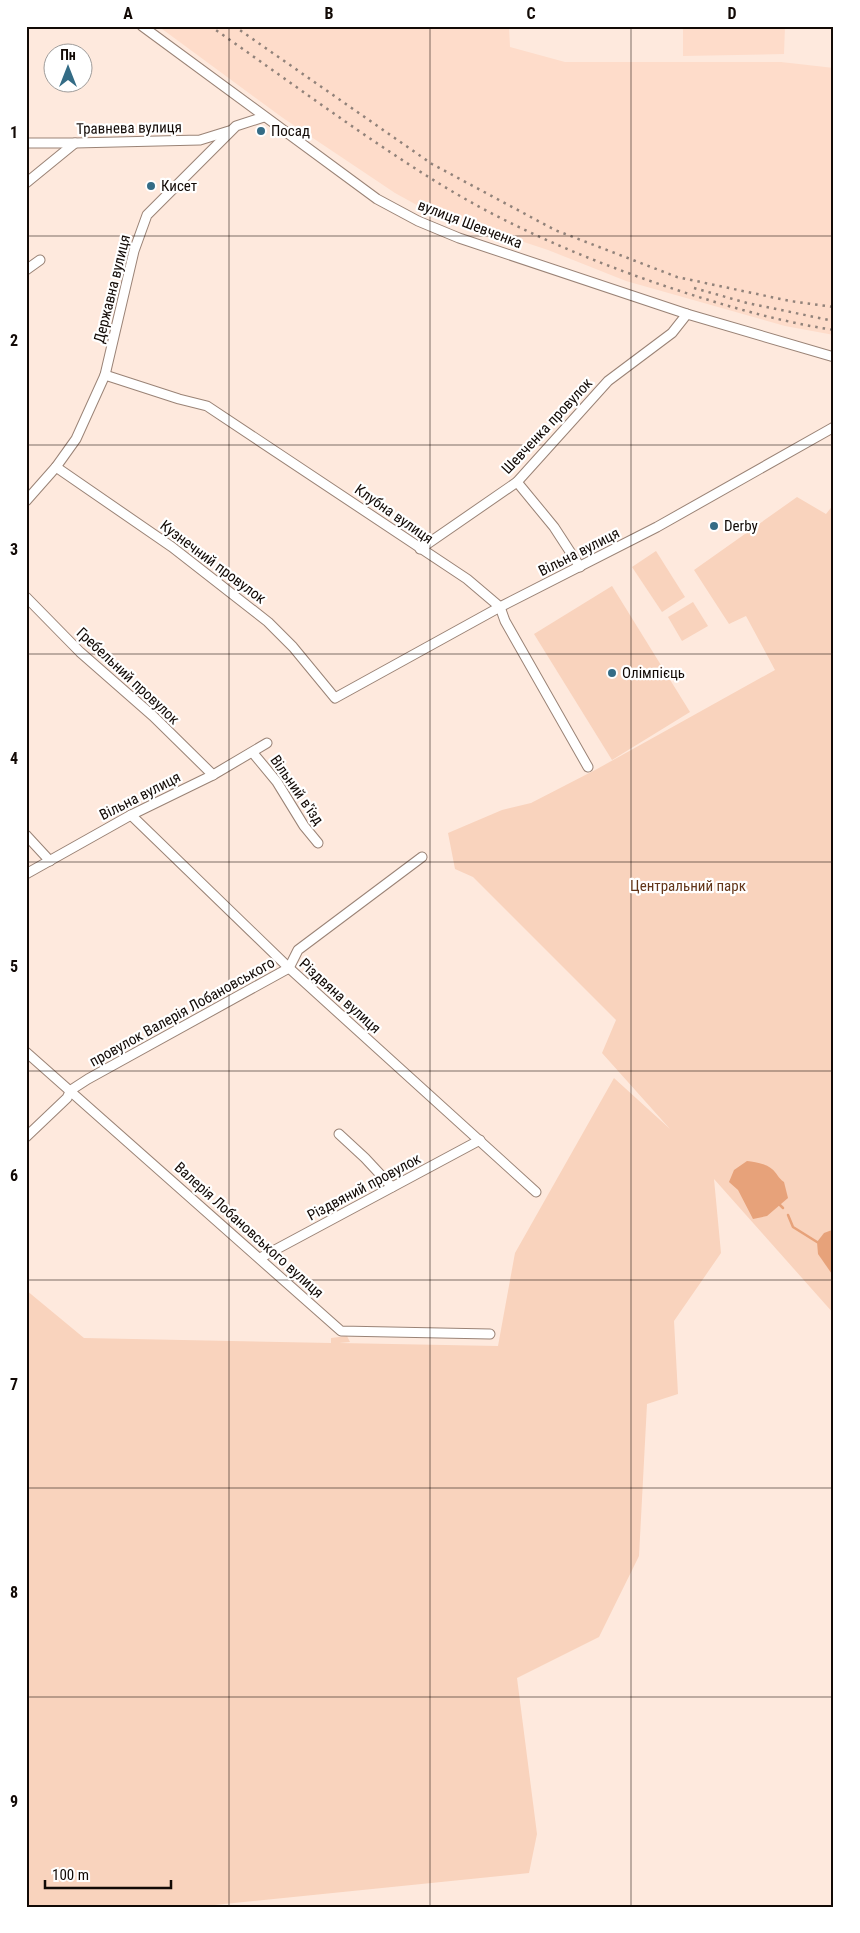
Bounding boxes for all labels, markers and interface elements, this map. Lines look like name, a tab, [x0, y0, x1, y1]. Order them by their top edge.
text: A	[123, 4, 133, 23]
text: B	[325, 4, 334, 23]
text: C	[526, 4, 536, 23]
text: D	[727, 4, 737, 23]
north arrow	[42, 42, 92, 92]
text: Пн	[60, 47, 76, 63]
street label: Травнева вулиця	[76, 118, 182, 138]
place label: Посад	[271, 122, 310, 140]
text: 1	[10, 123, 18, 142]
marker: Посад	[255, 125, 267, 137]
place label: Кисет	[161, 177, 197, 195]
marker: Кисет	[145, 180, 157, 192]
street label: вулиця Шевченка	[415, 196, 525, 252]
street label: Державна вулиця	[90, 233, 134, 345]
text: 2	[10, 331, 18, 350]
street label: Шевченка провулок	[498, 374, 596, 478]
street label: Клубна вулиця	[351, 480, 437, 548]
street label: Кузнечний провулок	[157, 516, 269, 608]
place label: Derby	[724, 517, 758, 535]
marker: Derby	[708, 520, 720, 532]
street label: Вільна вулиця	[535, 524, 623, 580]
text: 3	[10, 540, 18, 559]
street label: Гребельний провулок	[73, 624, 183, 728]
place label: Олімпієць	[622, 664, 685, 682]
marker: Олімпієць	[606, 667, 618, 679]
text: 4	[10, 749, 18, 768]
street label: Вільний в'їзд	[266, 752, 328, 828]
street label: Вільна вулиця	[96, 768, 184, 824]
park label: Центральний парк	[630, 877, 746, 895]
street label: провулок Валерія Лобановського	[86, 953, 278, 1071]
street label: Різдвяна вулиця	[296, 955, 384, 1037]
text: 5	[10, 957, 18, 976]
street label: Різдвяний провулок	[304, 1149, 424, 1225]
street label: Валерія Лобановського вулиця	[171, 1158, 327, 1302]
text: 6	[10, 1166, 18, 1185]
text: 7	[10, 1375, 18, 1394]
text: 8	[10, 1583, 18, 1602]
text: 9	[10, 1792, 18, 1811]
scale bar	[45, 1858, 171, 1890]
text: 100 m	[52, 1866, 89, 1884]

